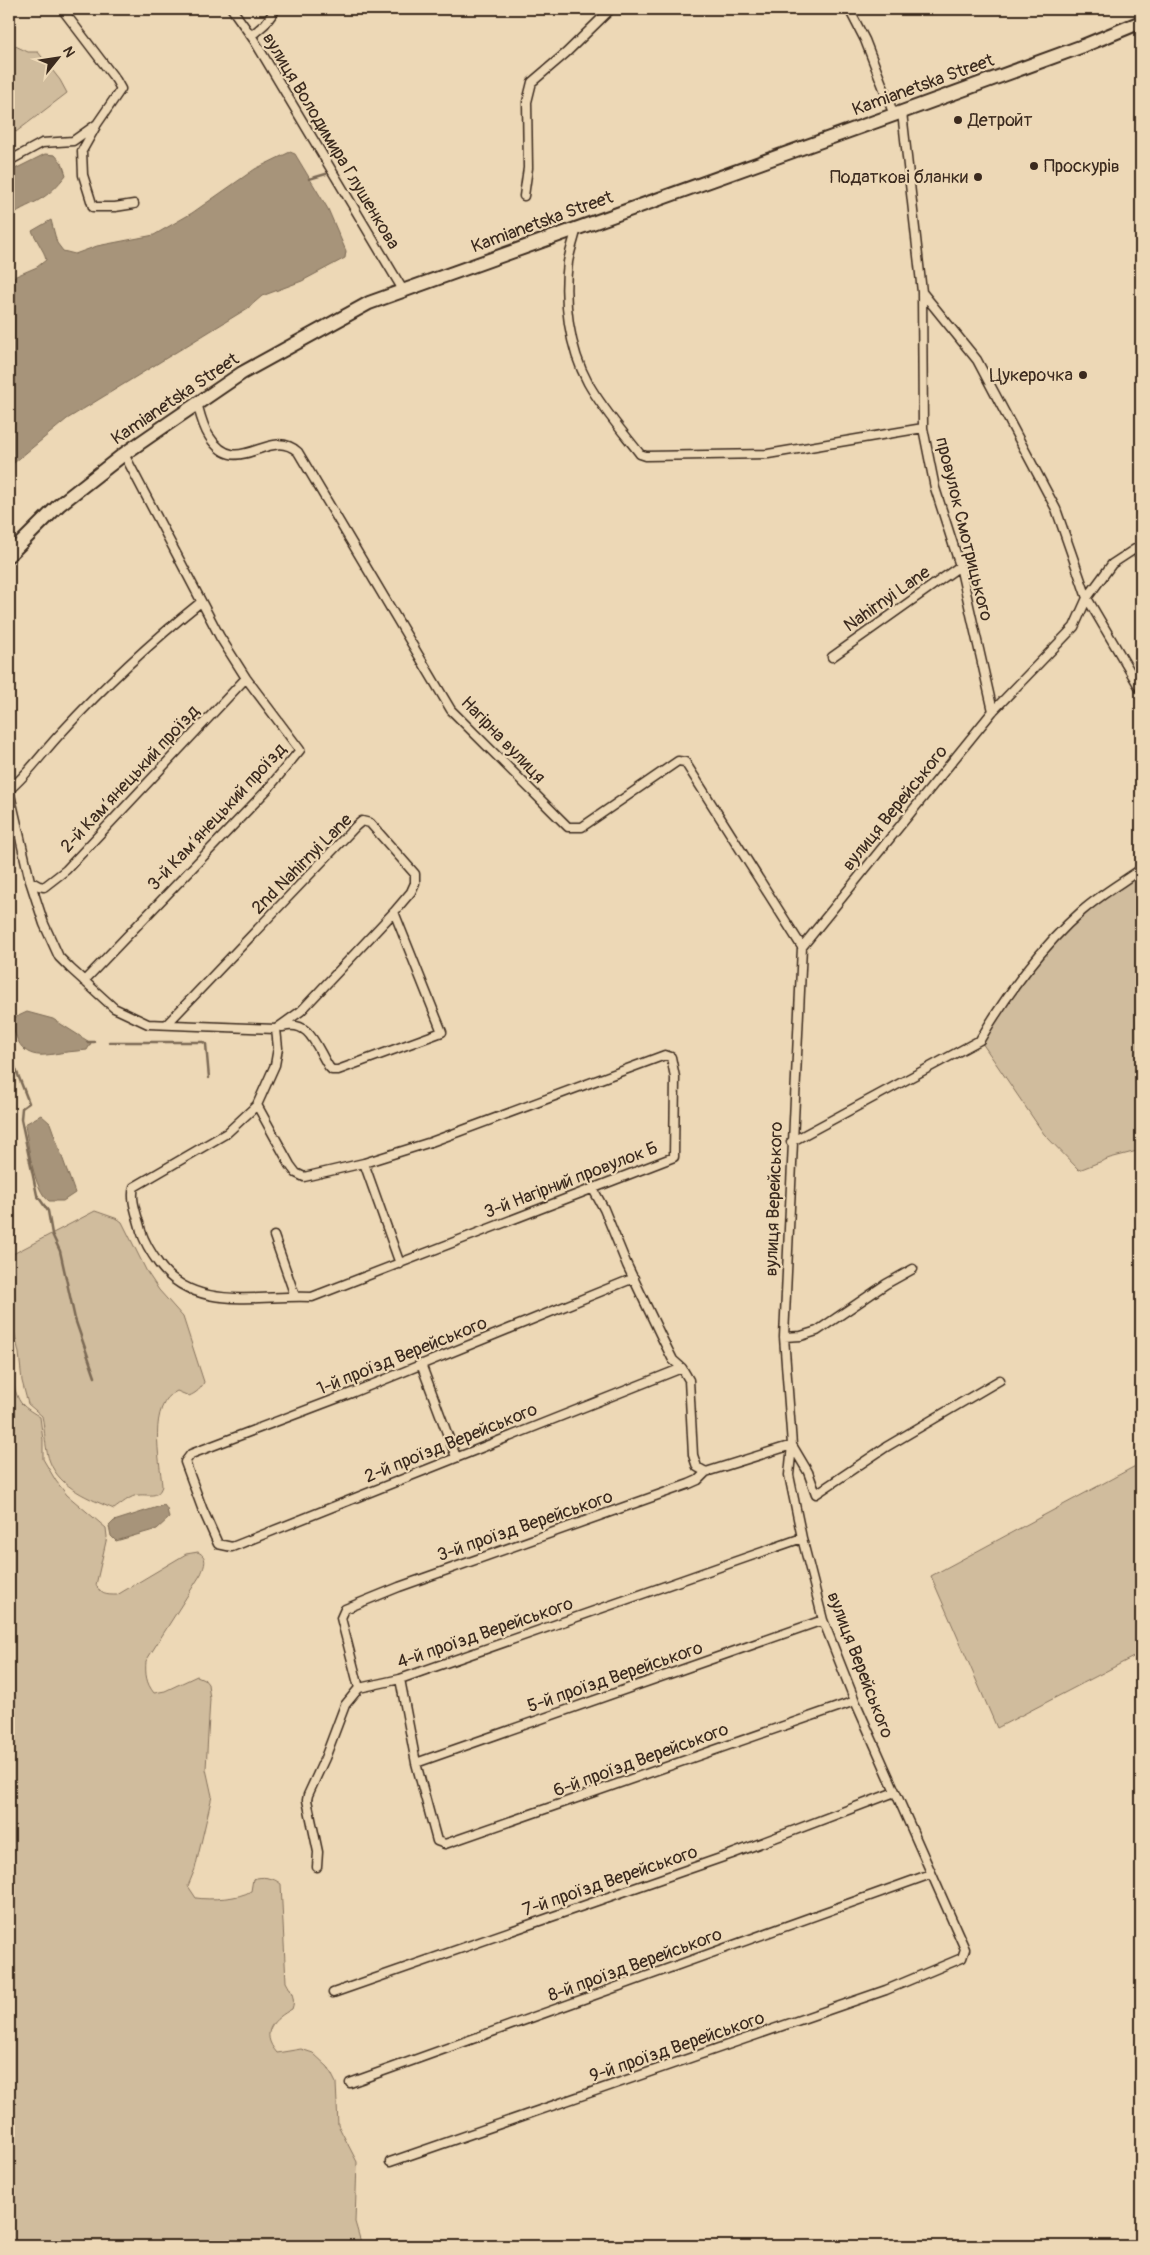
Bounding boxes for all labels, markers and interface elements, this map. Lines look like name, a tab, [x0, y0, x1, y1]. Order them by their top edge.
street label: вулиця Володимира Глушенкова	[257, 29, 405, 253]
north arrow	[32, 32, 82, 82]
text: N	[59, 43, 79, 60]
street label: Kamianetska Street	[849, 48, 998, 121]
place label: Детройт	[967, 109, 1033, 132]
marker: Детройт	[952, 114, 964, 126]
place label: Проскурів	[1044, 155, 1120, 178]
marker: Проскурів	[1028, 160, 1040, 172]
place label: Податкові бланки	[830, 166, 968, 189]
marker: Податкові бланки	[972, 171, 984, 183]
street label: Kamianetska Street	[468, 185, 617, 258]
street label: Kamianetska Street	[107, 347, 244, 450]
place label: Цукерочка	[989, 364, 1073, 387]
marker: Цукерочка	[1077, 369, 1089, 381]
street label: провулок Смотрицького	[930, 435, 998, 624]
street label: Nahirnyi Lane	[839, 561, 935, 637]
street label: Нагірна вулиця	[456, 691, 550, 789]
street label: 2-й Камʼянецький проїзд	[56, 700, 205, 858]
street label: 3-й Камʼянецький проїзд	[143, 738, 292, 896]
street label: вулиця Верейського	[837, 740, 953, 875]
street label: 2nd Nahirnyi Lane	[247, 809, 357, 919]
street label: вулиця Верейського	[760, 1121, 788, 1277]
street label: 3-й Нагірний провулок Б	[481, 1136, 661, 1224]
street label: 1-й проїзд Верейського	[314, 1311, 491, 1401]
street label: 2-й проїзд Верейського	[361, 1398, 541, 1488]
street label: 3-й проїзд Верейського	[434, 1485, 616, 1567]
street label: вулиця Верейського	[822, 1589, 899, 1742]
street label: 4-й проїзд Верейського	[394, 1592, 576, 1674]
street label: 5-й проїзд Верейського	[524, 1636, 706, 1718]
street label: 6-й проїзд Верейського	[550, 1717, 732, 1802]
street label: 7-й проїзд Верейського	[519, 1840, 701, 1922]
street label: 8-й проїзд Верейського	[545, 1923, 725, 2007]
street label: 9-й проїзд Верейського	[586, 2006, 768, 2088]

